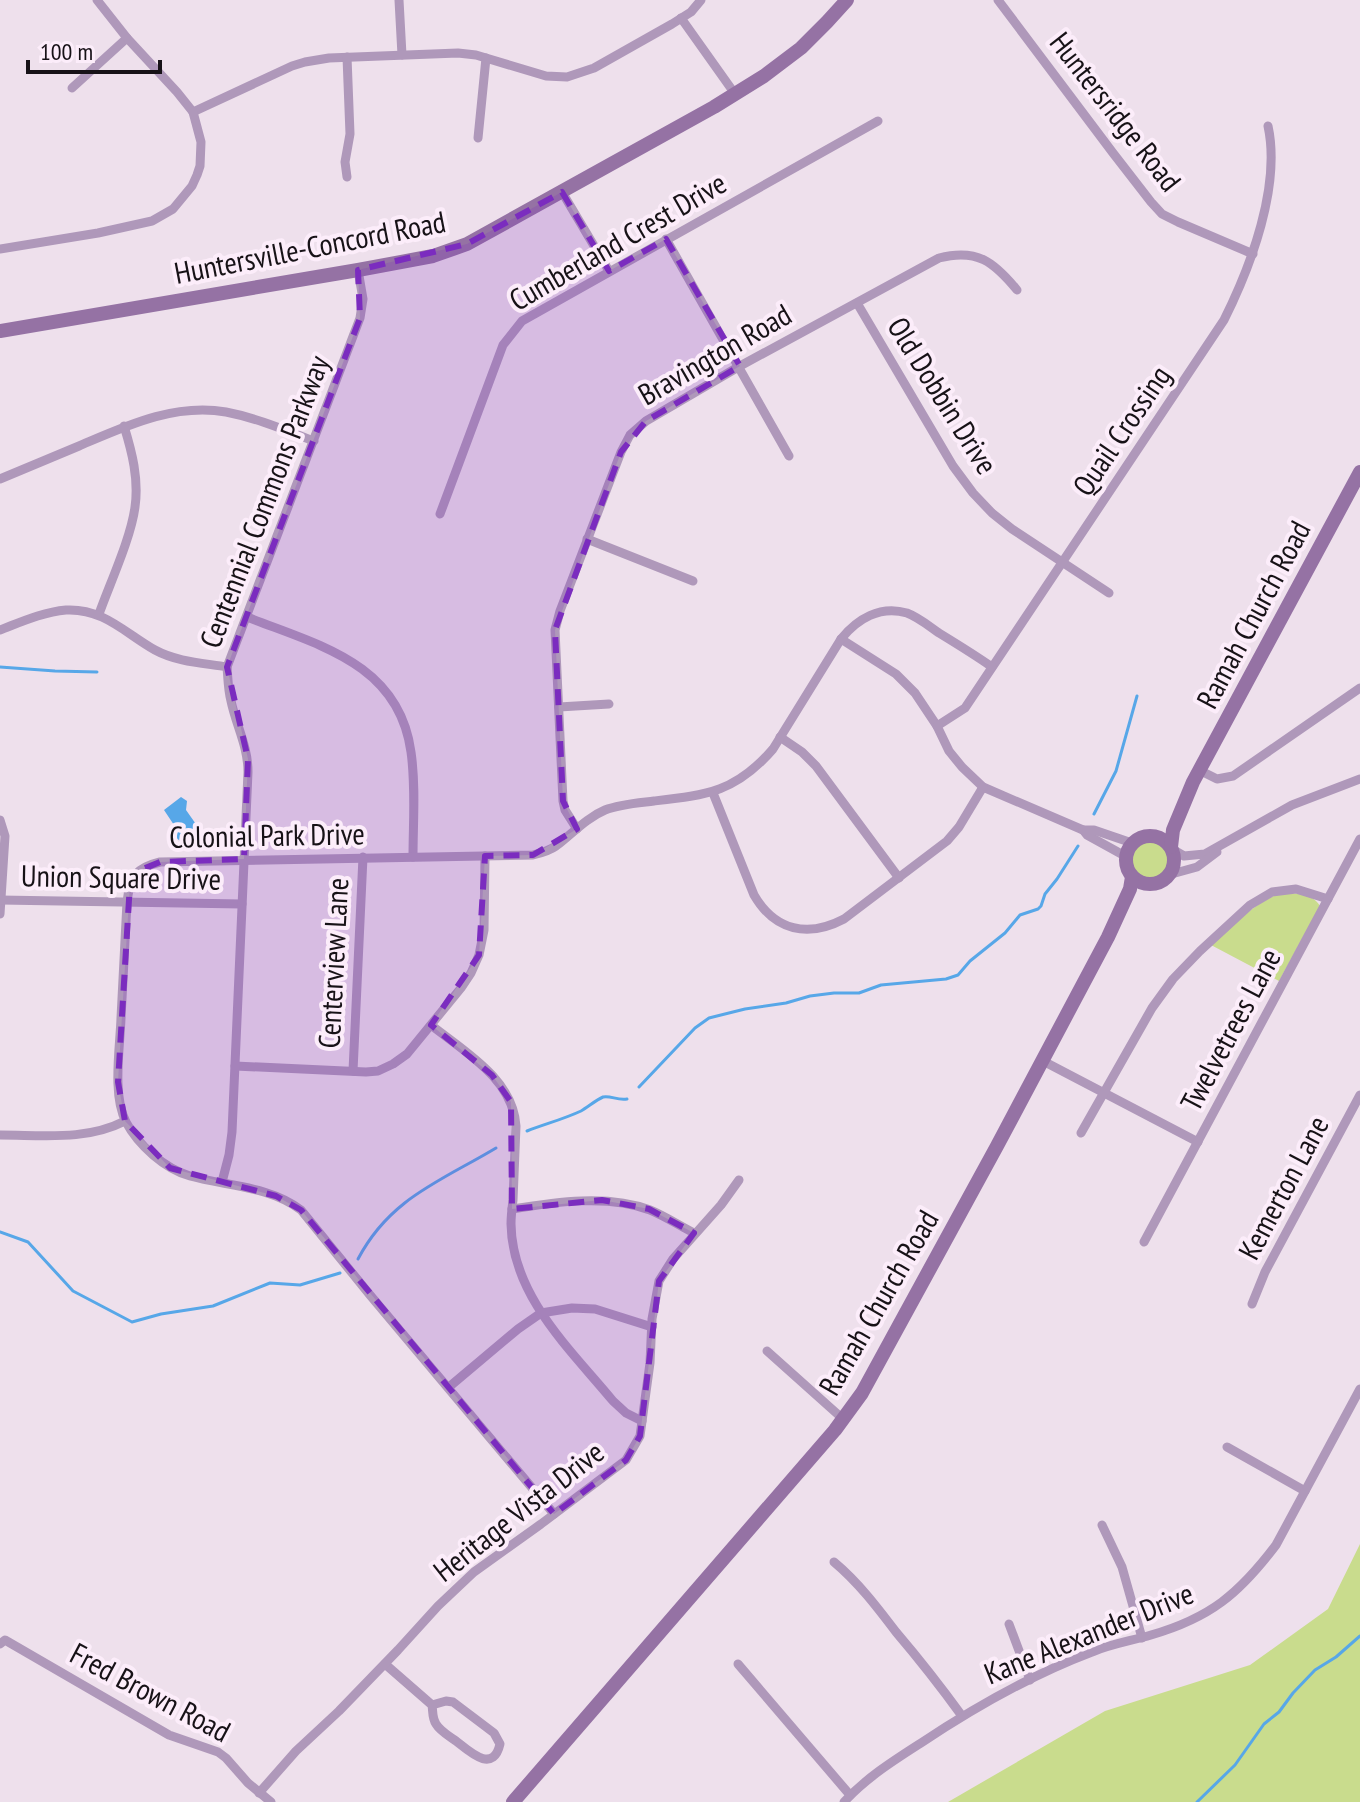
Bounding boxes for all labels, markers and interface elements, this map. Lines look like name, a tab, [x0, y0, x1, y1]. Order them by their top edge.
scale bar	[28, 24, 160, 74]
street label: Huntersridge Road	[1042, 24, 1191, 199]
text: 100 m	[40, 36, 93, 67]
street label: Cumberland Crest Drive	[502, 163, 733, 319]
street label: Huntersville-Concord Road	[171, 201, 449, 292]
street label: Bravington Road	[631, 294, 798, 413]
street label: Old Dobbin Drive	[880, 309, 1007, 481]
street label: Centennial Commons Parkway	[190, 349, 338, 653]
street label: Quail Crossing	[1063, 358, 1179, 503]
street label: Ramah Church Road	[1187, 514, 1319, 715]
street label: Colonial Park Drive	[169, 813, 365, 856]
street label: Union Square Drive	[21, 855, 221, 898]
street label: Centerview Lane	[309, 877, 356, 1049]
street label: Twelvetrees Lane	[1171, 941, 1289, 1117]
street label: Kemerton Lane	[1229, 1109, 1337, 1266]
street label: Ramah Church Road	[809, 1203, 946, 1402]
street label: Heritage Vista Drive	[425, 1432, 611, 1590]
street label: Kane Alexander Drive	[978, 1573, 1199, 1692]
street label: Fred Brown Road	[64, 1633, 237, 1750]

